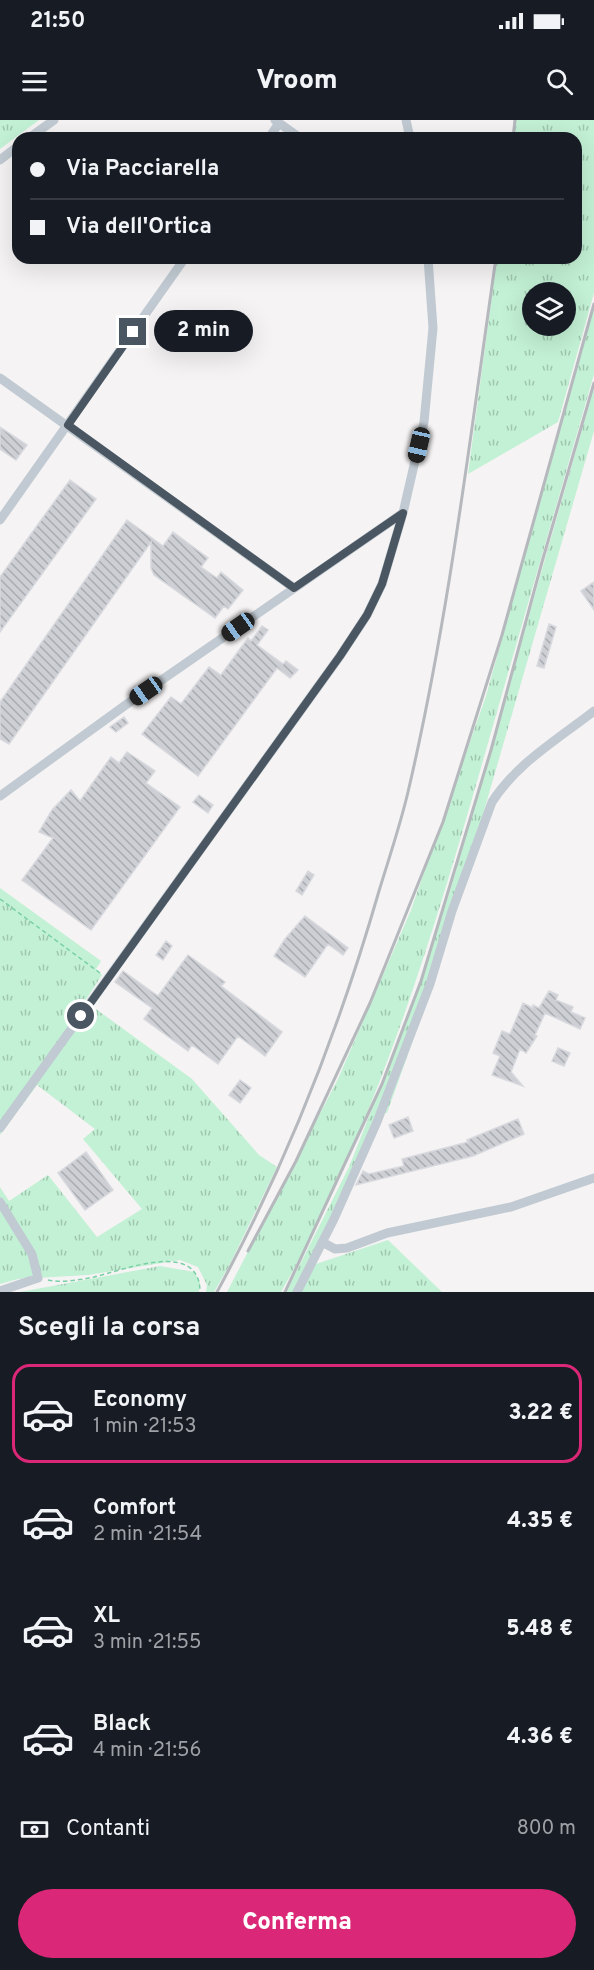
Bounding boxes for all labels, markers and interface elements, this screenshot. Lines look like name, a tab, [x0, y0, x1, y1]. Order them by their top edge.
text: 21:50	[30, 8, 85, 35]
text: Vroom	[256, 64, 338, 98]
icon: menu	[18, 65, 51, 98]
icon: search	[543, 65, 576, 98]
text: Via Pacciarella	[66, 156, 219, 183]
text: Via dell'Ortica	[66, 214, 212, 241]
map controls	[522, 282, 576, 336]
button: layers	[522, 282, 576, 336]
callout: 2 min	[154, 311, 253, 353]
route end	[119, 318, 146, 345]
text: 2 min	[177, 318, 230, 344]
car	[406, 425, 432, 465]
car	[218, 609, 258, 645]
car	[126, 673, 166, 709]
route start	[67, 1002, 94, 1029]
text: Scegli la corsa	[18, 1311, 200, 1345]
icon: car	[21, 1387, 75, 1441]
text: Economy	[93, 1387, 187, 1414]
text: 3.22 €	[508, 1400, 573, 1427]
text: 1 min · 21:53	[93, 1414, 197, 1440]
icon: car	[21, 1495, 75, 1549]
text: Comfort	[93, 1495, 176, 1522]
text: 4.35 €	[507, 1508, 573, 1535]
text: 2 min · 21:54	[93, 1522, 202, 1548]
icon: car	[21, 1603, 75, 1657]
text: XL	[93, 1603, 120, 1630]
text: 5.48 €	[506, 1616, 573, 1643]
text: 3 min · 21:55	[93, 1630, 201, 1656]
icon: car	[21, 1711, 75, 1765]
text: Black	[93, 1711, 151, 1738]
text: 4.36 €	[507, 1724, 573, 1751]
text: 4 min · 21:56	[93, 1738, 201, 1764]
icon: cash	[18, 1813, 51, 1846]
text: Contanti	[66, 1816, 150, 1843]
text: 800 m	[517, 1816, 576, 1842]
button: Conferma	[18, 1889, 576, 1958]

